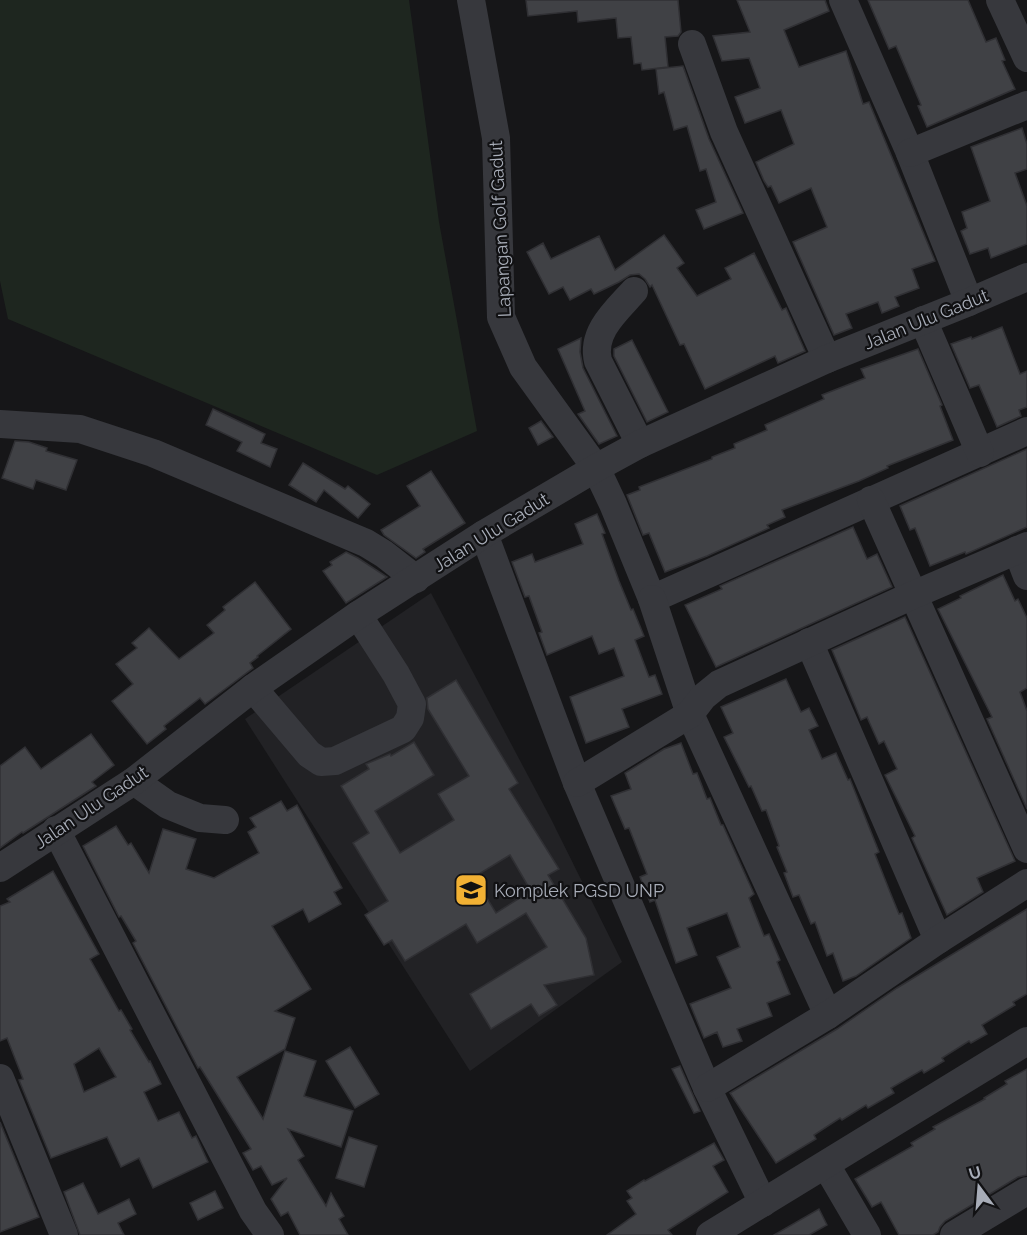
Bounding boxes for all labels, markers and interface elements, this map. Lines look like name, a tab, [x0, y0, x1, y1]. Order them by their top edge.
street label: Lapangan Golf Gadut	[485, 140, 515, 318]
street label: Jalan Ulu Gadut	[861, 284, 991, 354]
street label: Jalan Ulu Gadut	[429, 488, 553, 576]
street label: Jalan Ulu Gadut	[30, 761, 152, 853]
school or university icon: Komplek PGSD UNP	[453, 872, 489, 908]
place label: Komplek PGSD UNP	[494, 880, 664, 901]
north arrow	[949, 1157, 1009, 1217]
text: U	[967, 1162, 983, 1184]

